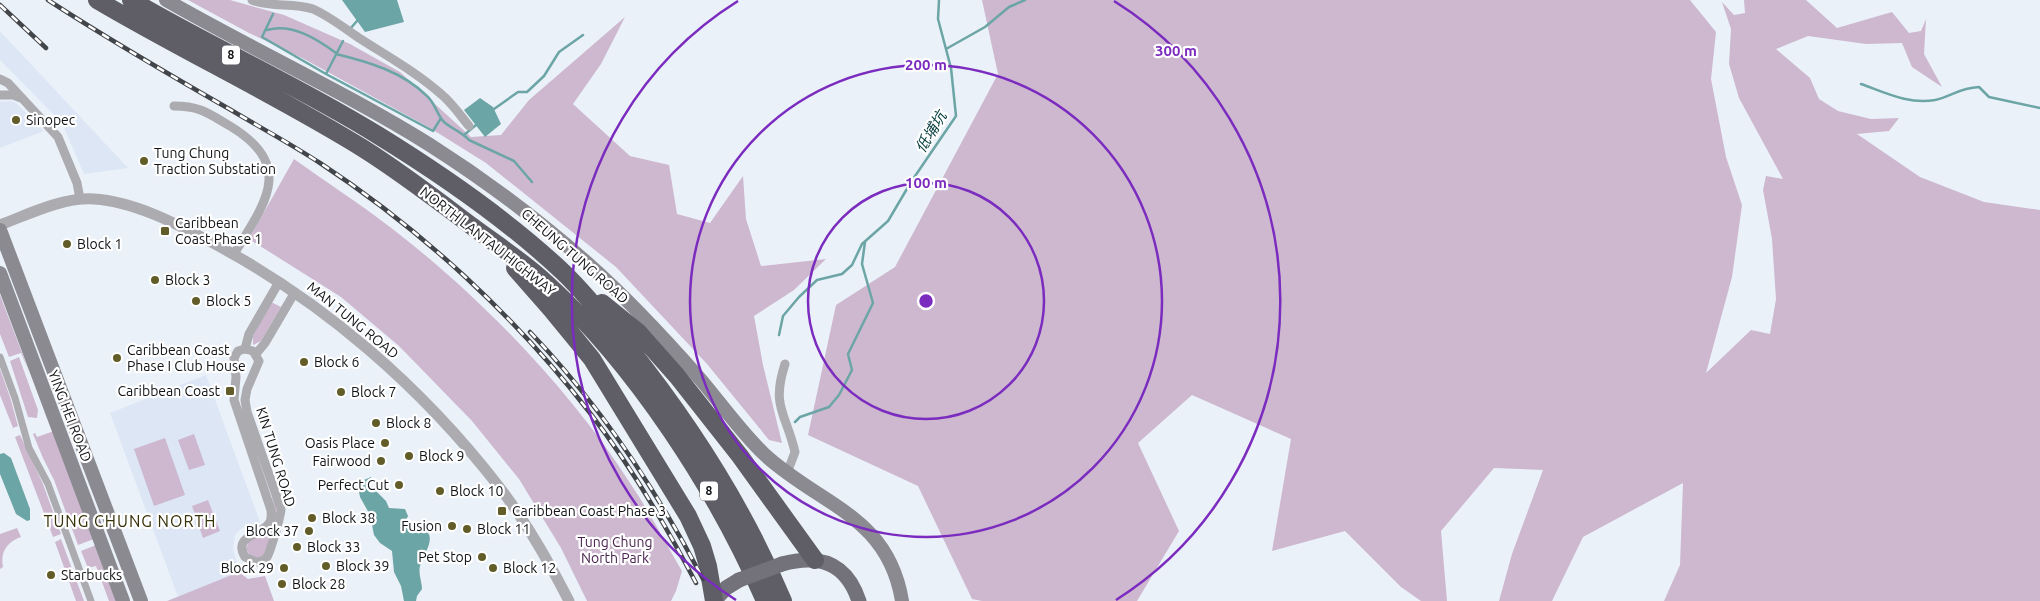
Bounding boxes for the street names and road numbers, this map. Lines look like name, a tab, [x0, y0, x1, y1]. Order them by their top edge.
road number: 8	[222, 46, 240, 64]
street label: NORTH LANTAU HIGHWAY	[417, 183, 559, 299]
street label: CHEUNG TUNG ROAD	[518, 205, 632, 307]
street label: MAN TUNG ROAD	[304, 278, 402, 362]
street label: YING HEI ROAD	[45, 368, 95, 464]
street label: KIN TUNG ROAD	[253, 405, 299, 509]
road number: 8	[700, 482, 718, 501]

